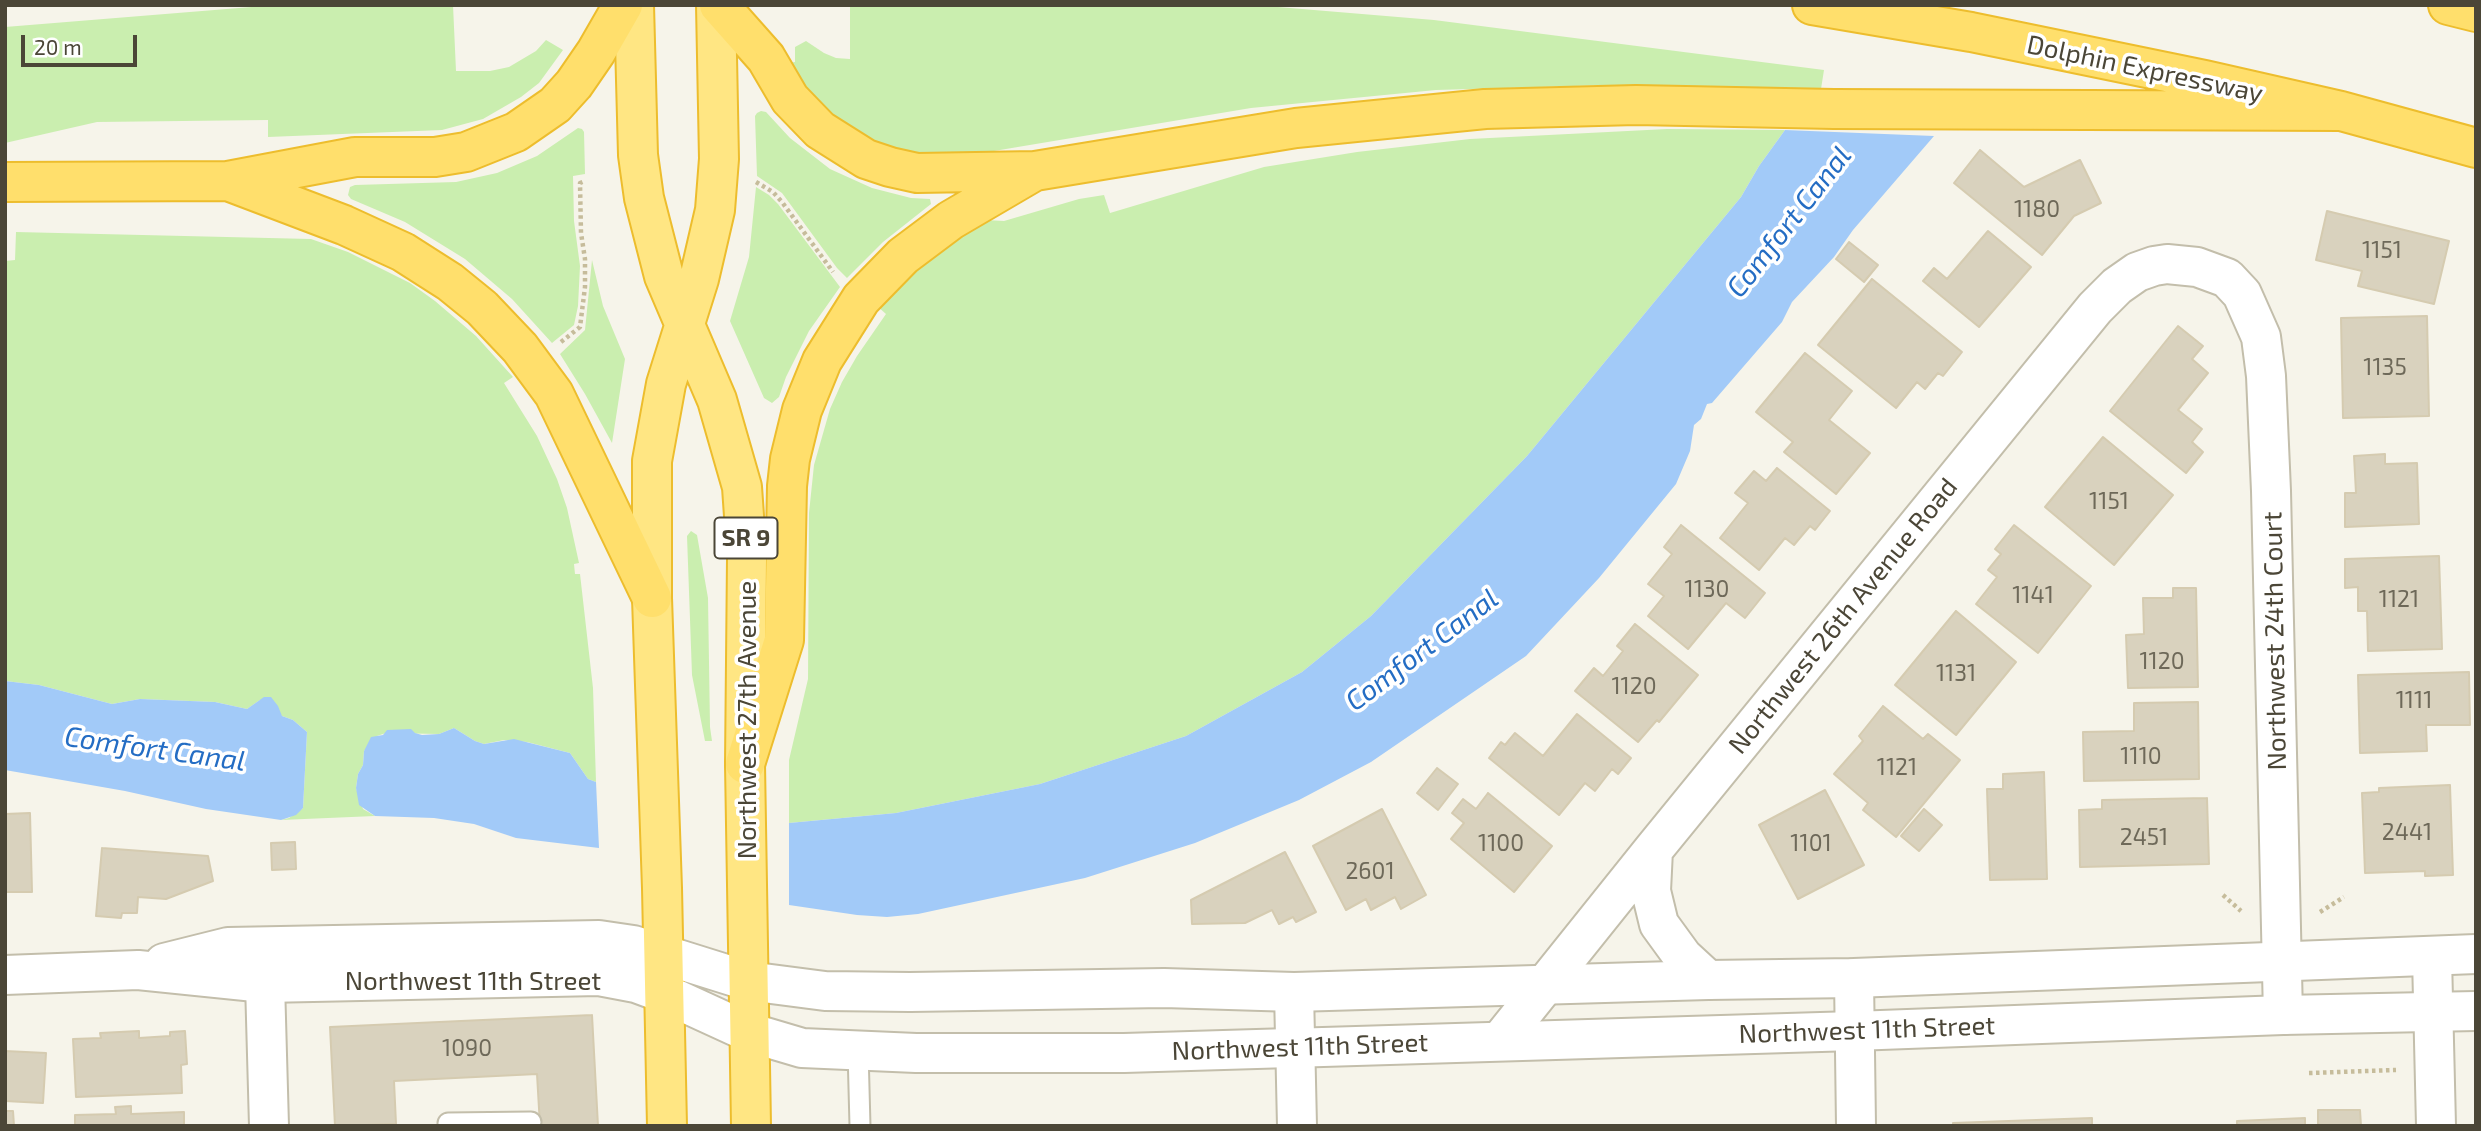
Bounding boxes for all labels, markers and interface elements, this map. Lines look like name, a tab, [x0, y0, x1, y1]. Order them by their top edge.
scale bar	[24, 21, 140, 65]
street label: Dolphin Expressway	[2024, 29, 2266, 109]
text: 20 m	[34, 34, 82, 59]
water label: Comfort Canal	[1720, 140, 1858, 304]
house number: 1180	[2014, 195, 2060, 223]
house number: 1151	[2362, 236, 2402, 264]
house number: 1135	[2363, 353, 2407, 381]
street label: Northwest 26th Avenue Road	[1722, 472, 1964, 760]
house number: 1151	[2089, 487, 2129, 515]
street label: Northwest 24th Court	[2257, 511, 2293, 771]
road number: SR 9	[714, 518, 778, 558]
house number: 1130	[1685, 575, 1729, 603]
street label: Northwest 27th Avenue	[731, 581, 763, 859]
house number: 1141	[2012, 581, 2054, 609]
water label: Comfort Canal	[1339, 582, 1505, 718]
house number: 1121	[2379, 585, 2419, 613]
house number: 1120	[2139, 647, 2185, 675]
house number: 1131	[1936, 659, 1976, 687]
house number: 1120	[1611, 672, 1657, 700]
house number: 1111	[2396, 686, 2432, 714]
water label: Comfort Canal	[62, 720, 248, 778]
house number: 1110	[2120, 742, 2162, 770]
house number: 1121	[1877, 753, 1917, 781]
house number: 2441	[2382, 818, 2432, 846]
house number: 2451	[2120, 823, 2168, 851]
house number: 1100	[1478, 829, 1524, 857]
house number: 1101	[1790, 829, 1832, 857]
house number: 2601	[1345, 857, 1395, 885]
street label: Northwest 11th Street	[345, 965, 601, 997]
street label: Northwest 11th Street	[1738, 1010, 1996, 1050]
street label: Northwest 11th Street	[1171, 1027, 1429, 1067]
house number: 1090	[442, 1034, 492, 1062]

